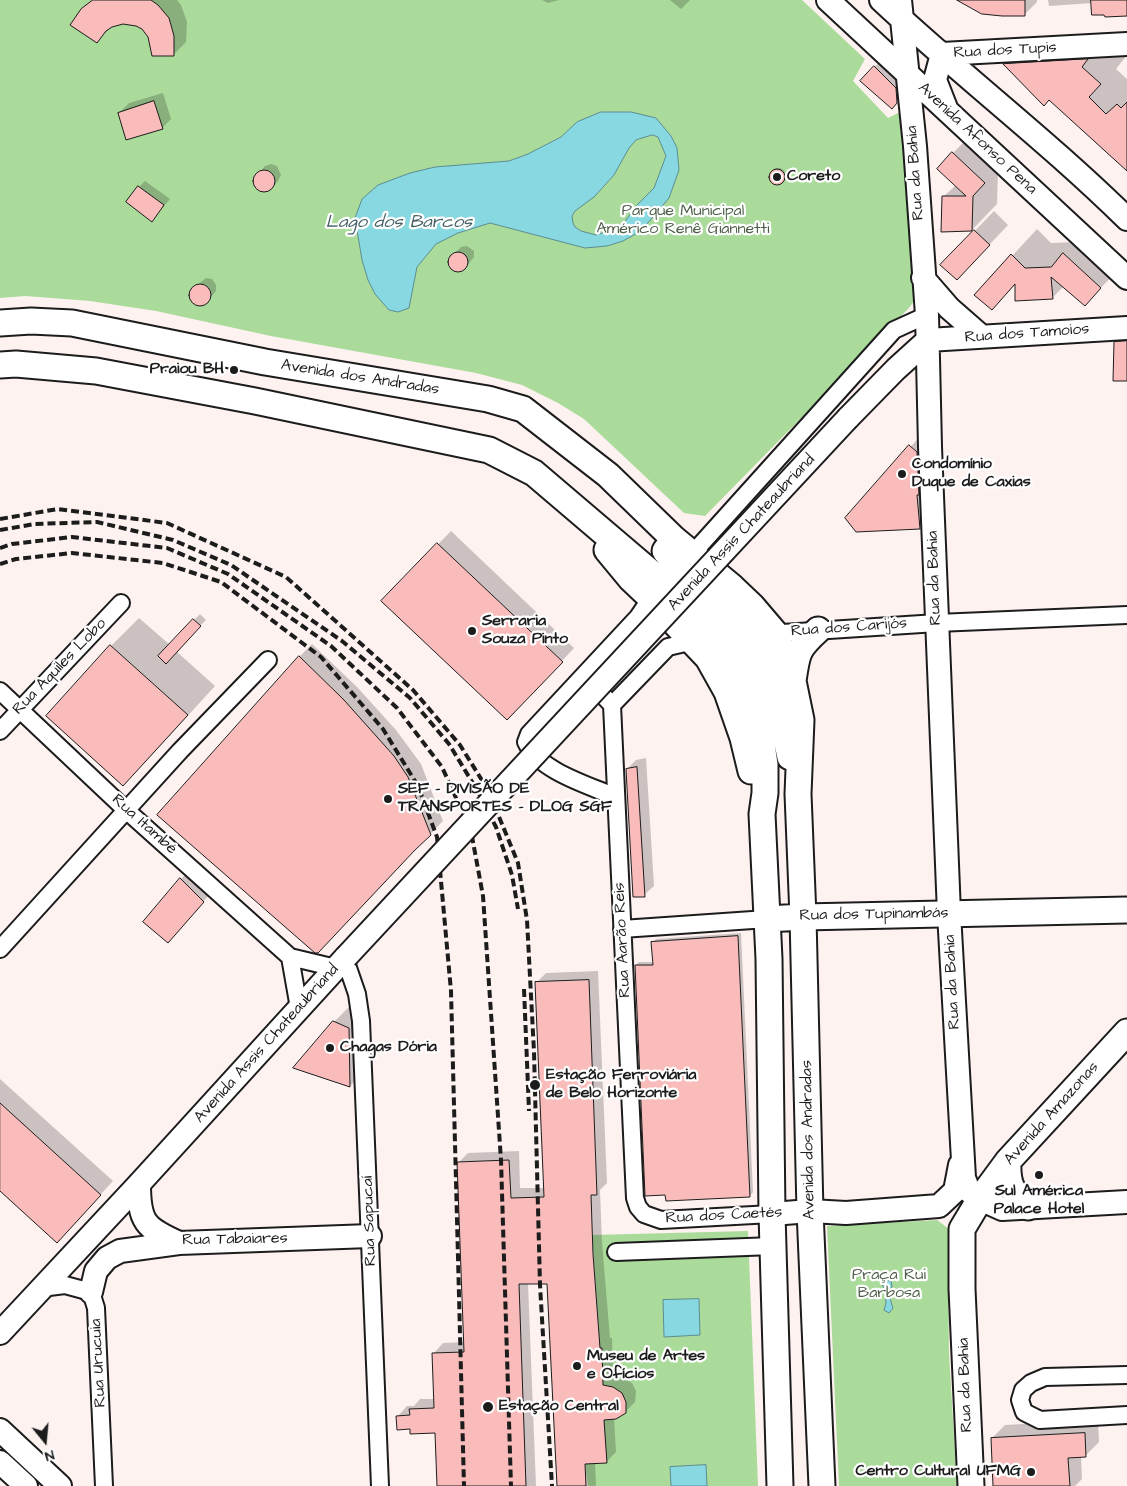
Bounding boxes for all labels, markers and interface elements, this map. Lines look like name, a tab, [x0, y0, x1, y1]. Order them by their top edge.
street label: Rua dos Tupis	[953, 39, 1057, 63]
street label: Avenida Afonso Pena	[914, 79, 1040, 199]
street label: Rua da Bahia	[903, 125, 929, 221]
place label: Coreto	[787, 167, 840, 187]
marker: Coreto	[771, 171, 783, 183]
park label: Parque Municipal Américo Renê Giannetti	[597, 202, 769, 240]
water label: Lago dos Barcos	[326, 212, 472, 234]
street label: Rua dos Tamoios	[964, 320, 1090, 348]
street label: Avenida dos Andradas	[280, 356, 440, 400]
place label: Praiou BH	[150, 360, 224, 380]
marker: Praiou BH	[228, 364, 240, 376]
street label: Avenida Assis Chateaubriand	[664, 451, 820, 615]
place label: Condomínio Duque de Caxias	[912, 455, 1031, 493]
marker: Condomínio Duque de Caxias	[896, 468, 908, 480]
street label: Rua da Bahia	[924, 530, 946, 626]
place label: Serraria Souza Pinto	[482, 612, 568, 650]
street label: Rua dos Carijós	[790, 614, 908, 642]
street label: Rua Aquiles Lobo	[9, 615, 111, 719]
marker: Serraria Souza Pinto	[466, 625, 478, 637]
place label: SEF - DIVISÃO DE TRANSPORTES - DLOG SGF	[398, 780, 612, 818]
street label: Rua Itambé	[107, 791, 181, 859]
marker: SEF - DIVISÃO DE TRANSPORTES - DLOG SGF	[382, 793, 394, 805]
street label: Rua Aarão Reis	[610, 882, 636, 998]
street label: Rua dos Tupinambás	[799, 904, 949, 926]
street label: Rua da Bahia	[941, 934, 965, 1030]
street label: Avenida Assis Chateaubriand	[191, 961, 343, 1127]
place label: Chagas Dória	[340, 1038, 437, 1058]
marker: Chagas Dória	[324, 1042, 336, 1054]
street label: Avenida Amazonas	[1001, 1058, 1103, 1170]
street label: Avenida dos Andradas	[798, 1060, 820, 1220]
place label: Estação Ferroviária de Belo Horizonte	[546, 1066, 696, 1104]
marker: Estação Ferroviária de Belo Horizonte	[528, 1078, 542, 1092]
marker: Sul América Palace Hotel	[1033, 1169, 1045, 1181]
street label: Rua Sapucaí	[359, 1176, 381, 1266]
place label: Sul América Palace Hotel	[994, 1182, 1084, 1220]
street label: Rua dos Caetés	[665, 1203, 783, 1229]
street label: Rua Tabaiares	[182, 1229, 288, 1251]
park label: Praça Rui Barbosa	[852, 1266, 926, 1304]
street label: Rua Urucuia	[87, 1318, 111, 1408]
street label: Rua da Bahia	[955, 1337, 977, 1433]
place label: Museu de Artes e Ofícios	[587, 1347, 705, 1385]
marker: Museu de Artes e Ofícios	[571, 1360, 583, 1372]
place label: Estação Central	[499, 1397, 619, 1417]
marker: Estação Central	[481, 1400, 495, 1414]
north arrow	[20, 1416, 70, 1466]
text: N	[42, 1444, 57, 1466]
place label: Centro Cultural UFMG	[855, 1462, 1021, 1482]
marker: Centro Cultural UFMG	[1025, 1466, 1037, 1478]

